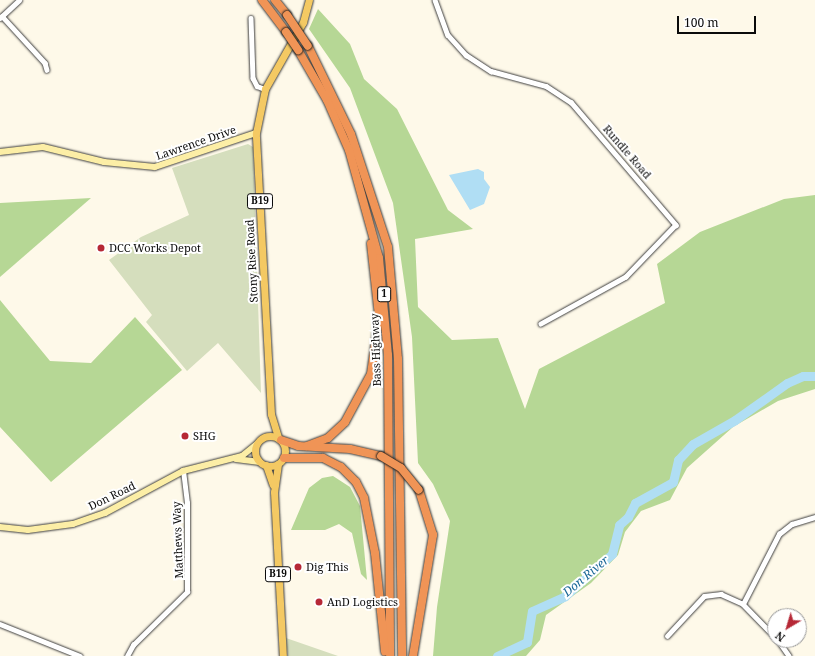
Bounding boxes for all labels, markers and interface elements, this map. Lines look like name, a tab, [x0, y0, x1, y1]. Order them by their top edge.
scale bar	[679, 8, 758, 34]
text: 100 m	[684, 14, 719, 31]
street label: Rundle Road	[600, 122, 654, 182]
street label: Lawrence Drive	[154, 123, 238, 163]
road number: B19	[246, 193, 274, 209]
street label: Stony Rise Road	[243, 219, 261, 303]
place label: DCC Works Depot	[109, 241, 201, 255]
marker: DCC Works Depot	[96, 243, 106, 253]
road number: 1	[377, 286, 391, 302]
street label: Bass Highway	[368, 313, 384, 387]
place label: SHG	[193, 429, 216, 443]
marker: SHG	[180, 431, 190, 441]
street label: Don Road	[86, 479, 138, 513]
street label: Matthews Way	[170, 501, 186, 579]
water label: Don River	[560, 553, 612, 599]
place label: Dig This	[306, 560, 349, 574]
marker: Dig This	[293, 562, 303, 572]
road number: B19	[264, 566, 292, 582]
place label: AnD Logistics	[327, 595, 398, 609]
marker: AnD Logistics	[314, 597, 324, 607]
north arrow	[767, 608, 807, 648]
text: N	[772, 628, 788, 646]

